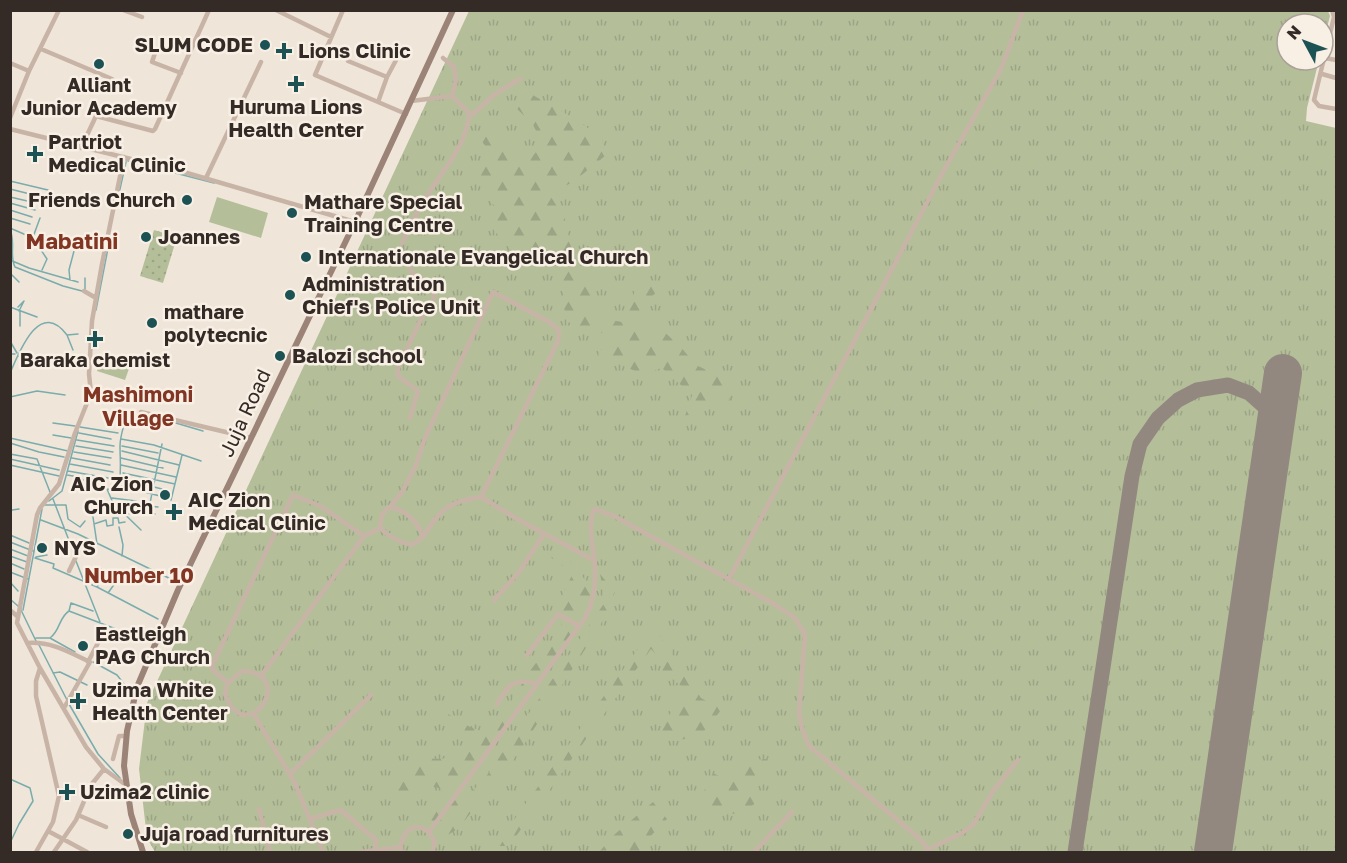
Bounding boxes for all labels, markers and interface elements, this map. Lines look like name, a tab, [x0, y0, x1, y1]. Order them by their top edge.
north arrow	[1275, 12, 1335, 72]
text: N	[1282, 21, 1305, 43]
place label: SLUM CODE	[135, 32, 253, 56]
marker: SLUM CODE	[258, 38, 272, 52]
place label: Lions Clinic	[298, 38, 411, 62]
marker: Lions Clinic	[275, 42, 293, 60]
marker: Alliant Junior Academy	[92, 57, 106, 71]
place label: Alliant Junior Academy	[21, 72, 177, 119]
marker: Huruma Lions Health Center	[287, 75, 305, 93]
place label: Huruma Lions Health Center	[228, 94, 364, 141]
place label: Partriot Medical Clinic	[48, 129, 186, 176]
marker: Partriot Medical Clinic	[26, 145, 44, 163]
place label: Friends Church	[28, 187, 175, 211]
place label: Mathare Special Training Centre	[304, 189, 462, 236]
marker: Friends Church	[180, 193, 194, 207]
marker: Mathare Special Training Centre	[285, 206, 299, 220]
place label: Joannes	[158, 224, 240, 248]
district label: Mabatini	[26, 227, 118, 254]
marker: Joannes	[139, 230, 153, 244]
place label: Internationale Evangelical Church	[318, 244, 648, 268]
marker: Internationale Evangelical Church	[299, 250, 313, 264]
place label: Administration Chief's Police Unit	[302, 271, 481, 318]
marker: Administration Chief's Police Unit	[283, 288, 297, 302]
place label: mathare polytecnic	[164, 299, 267, 346]
marker: mathare polytecnic	[145, 316, 159, 330]
marker: Baraka chemist	[88, 332, 102, 346]
place label: Balozi school	[292, 343, 423, 367]
place label: Baraka chemist	[20, 347, 170, 371]
marker: Balozi school	[273, 349, 287, 363]
street label: Juja Road	[213, 365, 275, 460]
district label: Mashimoni Village	[83, 381, 193, 431]
place label: AIC Zion Church	[71, 471, 153, 518]
place label: AIC Zion Medical Clinic	[188, 487, 326, 534]
marker: AIC Zion Church	[158, 488, 172, 502]
marker: AIC Zion Medical Clinic	[165, 503, 183, 521]
place label: NYS	[54, 535, 96, 559]
marker: NYS	[35, 541, 49, 555]
district label: Number 10	[84, 562, 194, 588]
place label: Eastleigh PAG Church	[95, 621, 210, 668]
marker: Eastleigh PAG Church	[76, 639, 90, 653]
place label: Uzima White Health Center	[92, 677, 228, 724]
marker: Uzima White Health Center	[69, 692, 87, 710]
place label: Uzima2 clinic	[80, 779, 209, 803]
marker: Uzima2 clinic	[58, 783, 76, 801]
place label: Juja road furnitures	[140, 821, 329, 845]
marker: Juja road furnitures	[121, 827, 135, 841]

